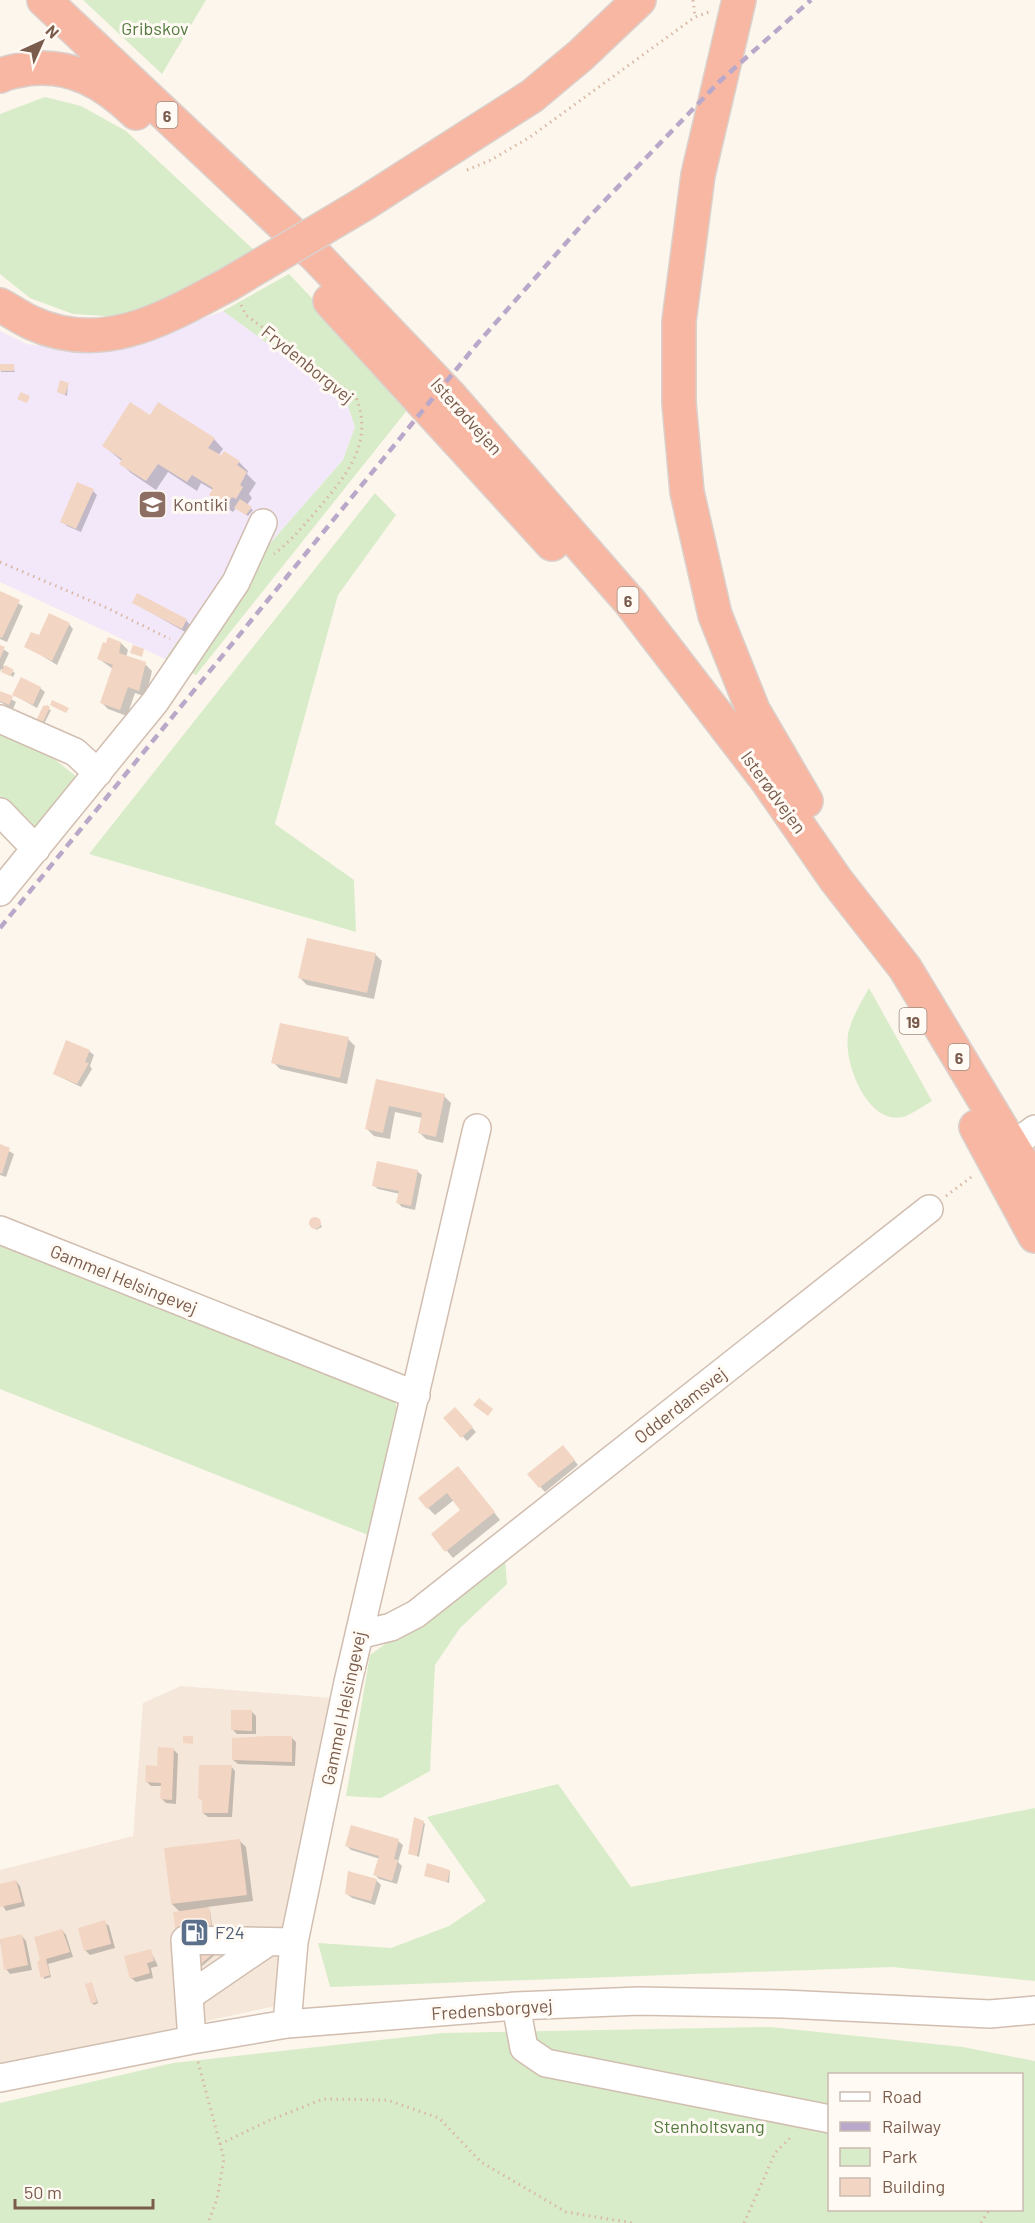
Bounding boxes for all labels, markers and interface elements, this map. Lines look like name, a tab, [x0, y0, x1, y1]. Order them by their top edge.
north arrow	[12, 12, 72, 72]
park label: Gribskov	[121, 17, 189, 39]
text: N	[42, 21, 63, 42]
road number: 6	[156, 102, 178, 128]
street label: Frydenborgvej	[258, 320, 358, 408]
street label: Isterødvejen	[427, 373, 507, 459]
school or university icon: Kontiki	[136, 488, 168, 520]
place label: Kontiki	[173, 493, 228, 515]
road number: 6	[618, 587, 638, 613]
street label: Isterødvejen	[737, 746, 811, 838]
road number: 19	[900, 1008, 926, 1034]
road number: 6	[948, 1044, 970, 1070]
street label: Gammel Helsingevej	[47, 1239, 201, 1319]
street label: Odderdamsvej	[629, 1362, 731, 1448]
street label: Gammel Helsingevej	[316, 1629, 370, 1787]
fuel station icon: F24	[178, 1916, 210, 1948]
place label: F24	[215, 1921, 245, 1943]
street label: Fredensborgvej	[431, 1994, 553, 2024]
legend	[828, 2073, 1023, 2211]
text: Road	[882, 2085, 922, 2107]
park label: Stenholtsvang	[653, 2115, 765, 2137]
text: Railway	[882, 2115, 941, 2137]
text: Park	[882, 2145, 917, 2167]
scale bar	[15, 2172, 153, 2210]
text: Building	[882, 2175, 945, 2197]
text: 50 m	[24, 2181, 62, 2203]

